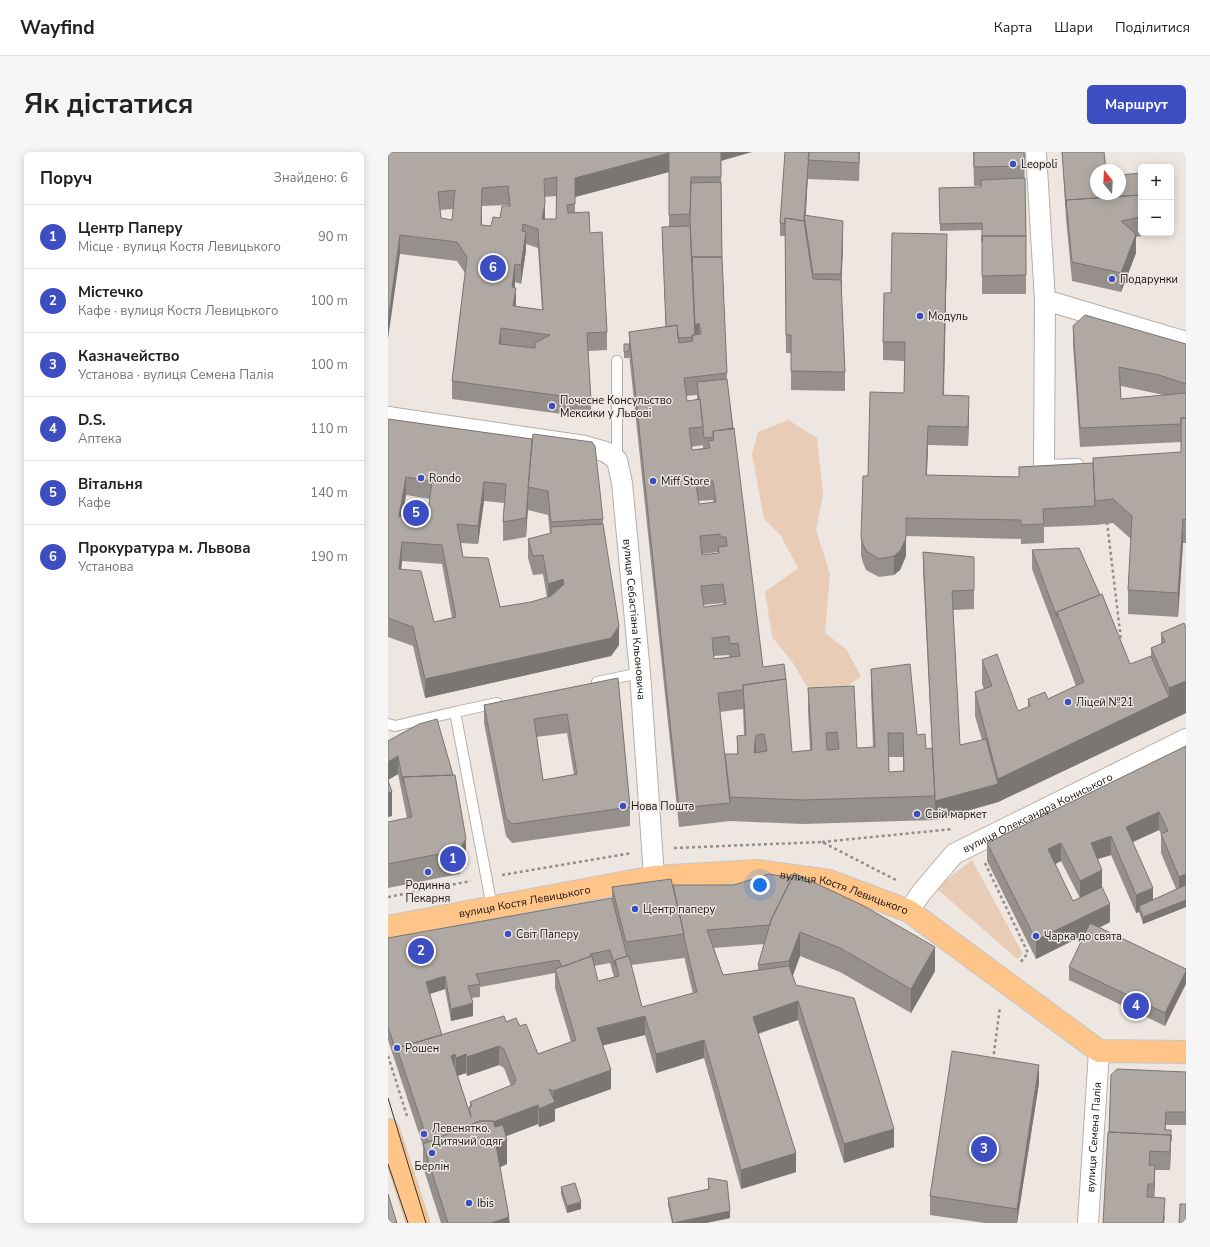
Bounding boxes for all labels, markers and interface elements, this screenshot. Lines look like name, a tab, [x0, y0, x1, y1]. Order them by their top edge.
text: Wayfind	[20, 15, 95, 41]
text: Карта	[994, 18, 1032, 37]
text: Шари	[1054, 18, 1093, 37]
text: Поділитися	[1115, 18, 1190, 37]
text: Як дістатися	[24, 85, 193, 123]
button: Маршрут	[1087, 85, 1186, 124]
place label: Leopoli	[1021, 157, 1057, 172]
marker: Leopoli	[1008, 159, 1018, 169]
north arrow	[1090, 164, 1126, 200]
map controls	[1138, 164, 1174, 236]
button: +	[1138, 164, 1174, 200]
text: Поруч	[40, 167, 92, 190]
text: Знайдено: 6	[274, 169, 348, 187]
button: −	[1138, 200, 1174, 236]
text: Центр Паперу	[78, 218, 183, 238]
text: 1	[49, 228, 57, 246]
text: 90 m	[318, 228, 348, 246]
text: Місце · вулиця Костя Левицького	[78, 238, 281, 256]
pin: 6	[480, 253, 506, 283]
place label: Подарунки	[1120, 272, 1178, 287]
marker: Подарунки	[1107, 274, 1117, 284]
text: Мiстечко	[78, 282, 143, 302]
text: 2	[49, 292, 57, 310]
text: 100 m	[310, 292, 348, 310]
text: Кафе · вулиця Костя Левицького	[78, 302, 278, 320]
place label: Модуль	[928, 309, 968, 324]
marker: Модуль	[915, 311, 925, 321]
text: Казначейство	[78, 346, 180, 366]
text: 3	[49, 356, 57, 374]
text: 100 m	[310, 356, 348, 374]
text: Установа · вулиця Семена Палія	[78, 366, 274, 384]
place label: Почесне Консульство Мексики у Львові	[560, 393, 672, 421]
marker: Почесне Консульство Мексики у Львові	[547, 401, 557, 411]
text: D.S.	[78, 410, 106, 430]
text: 4	[49, 420, 57, 438]
text: 110 m	[310, 420, 348, 438]
text: Аптека	[78, 430, 122, 448]
place label: Rondo	[429, 471, 461, 486]
marker: Rondo	[416, 473, 426, 483]
text: Вітальня	[78, 474, 143, 494]
place label: Miff Store	[661, 474, 709, 489]
marker: Miff Store	[648, 476, 658, 486]
text: 5	[49, 484, 57, 502]
text: 140 m	[310, 484, 348, 502]
text: Кафе	[78, 494, 111, 512]
pin: 5	[403, 498, 429, 528]
text: Прокуратура м. Львова	[78, 538, 251, 558]
street label: вулиця Себастіана Кльоновича	[620, 538, 649, 700]
text: 6	[49, 548, 57, 566]
text: 190 m	[310, 548, 348, 566]
text: Установа	[78, 558, 134, 576]
place label: Ліцей №21	[1076, 695, 1134, 710]
marker: Ліцей №21	[1063, 697, 1073, 707]
street label: вулиця Олександра Кониського	[960, 769, 1115, 856]
place label: Нова Пошта	[631, 799, 695, 814]
marker: Нова Пошта	[618, 801, 628, 811]
place label: Свiй маркет	[925, 807, 987, 822]
marker: Свiй маркет	[912, 809, 922, 819]
pin: 1	[440, 844, 466, 874]
marker: Родинна Пекарня	[423, 867, 433, 877]
street label: вулиця Костя Левицького	[779, 867, 911, 918]
your location	[750, 875, 770, 895]
place label: Родинна Пекарня	[406, 878, 451, 906]
street label: вулиця Костя Левицького	[457, 882, 592, 921]
place label: Центр паперу	[643, 902, 716, 917]
marker: Центр паперу	[630, 904, 640, 914]
place label: Світ Паперу	[516, 927, 579, 942]
marker: Світ Паперу	[503, 929, 513, 939]
place label: Чарка до свята	[1044, 929, 1122, 944]
marker: Чарка до свята	[1031, 931, 1041, 941]
pin: 2	[408, 936, 434, 966]
pin: 4	[1123, 991, 1149, 1021]
place label: Рошен	[405, 1041, 439, 1056]
marker: Рошен	[392, 1043, 402, 1053]
street label: вулиця Семена Палія	[1082, 1081, 1105, 1193]
place label: Левенятко. Дитячий одяг	[432, 1121, 503, 1149]
marker: Левенятко. Дитячий одяг	[419, 1129, 429, 1139]
pin: 3	[971, 1134, 997, 1164]
marker: Берлін	[427, 1148, 437, 1158]
place label: Берлін	[414, 1159, 450, 1174]
place label: Ibis	[477, 1196, 494, 1211]
marker: Ibis	[464, 1198, 474, 1208]

